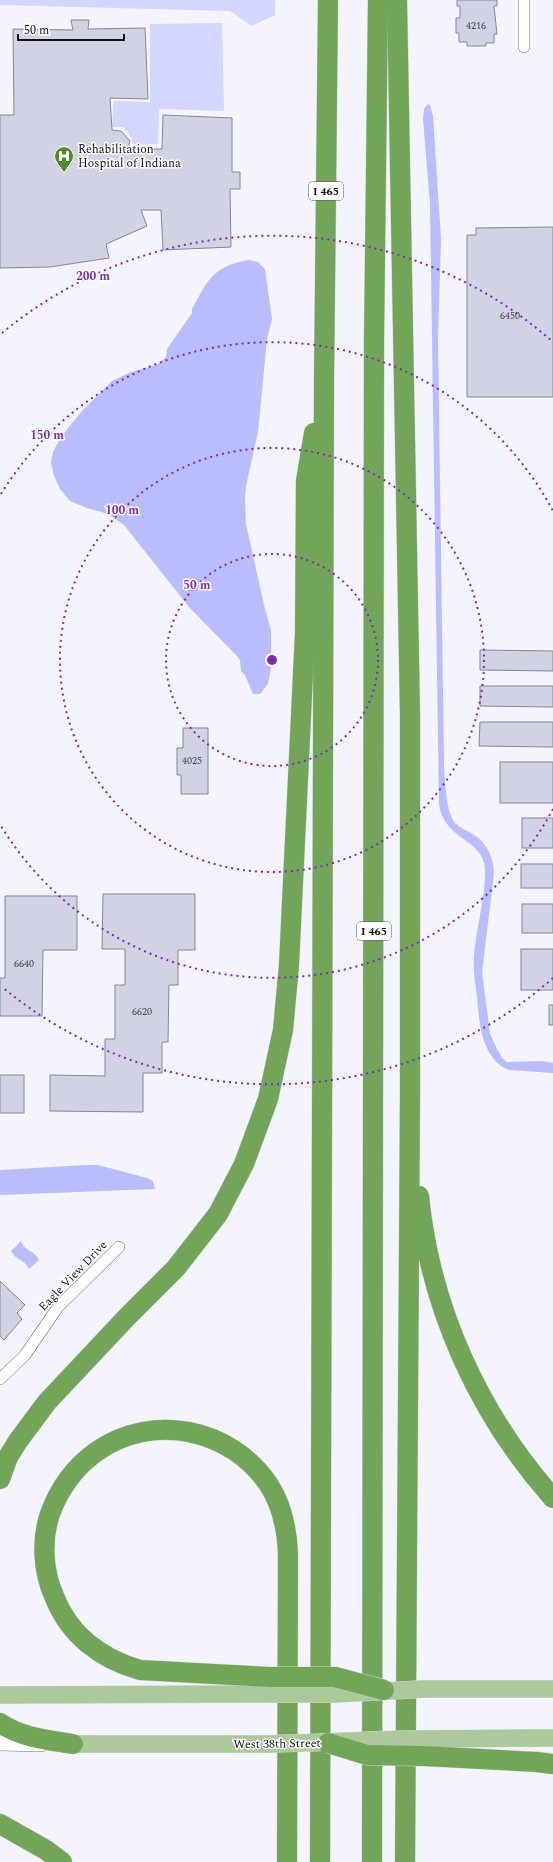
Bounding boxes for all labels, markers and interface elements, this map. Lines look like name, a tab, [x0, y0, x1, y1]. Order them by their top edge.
scale bar	[18, 16, 124, 42]
house number: 4216	[466, 18, 486, 34]
text: 50 m	[24, 21, 49, 40]
place label: Rehabilitation Hospital of Indiana	[78, 140, 181, 173]
hospital icon: Rehabilitation Hospital of Indiana	[53, 145, 75, 173]
road number: I 465	[309, 182, 343, 200]
text: 200 m	[76, 267, 110, 286]
house number: 6450	[500, 308, 520, 324]
text: 150 m	[30, 426, 64, 445]
text: 100 m	[105, 501, 139, 520]
text: 50 m	[183, 576, 211, 595]
centre of rings	[265, 653, 279, 667]
house number: 4025	[182, 753, 202, 769]
road number: I 465	[357, 922, 391, 940]
house number: 6640	[14, 956, 34, 972]
house number: 6620	[132, 1004, 152, 1020]
street label: Eagle View Drive	[34, 1236, 112, 1316]
street label: West 38th Street	[233, 1734, 321, 1754]

